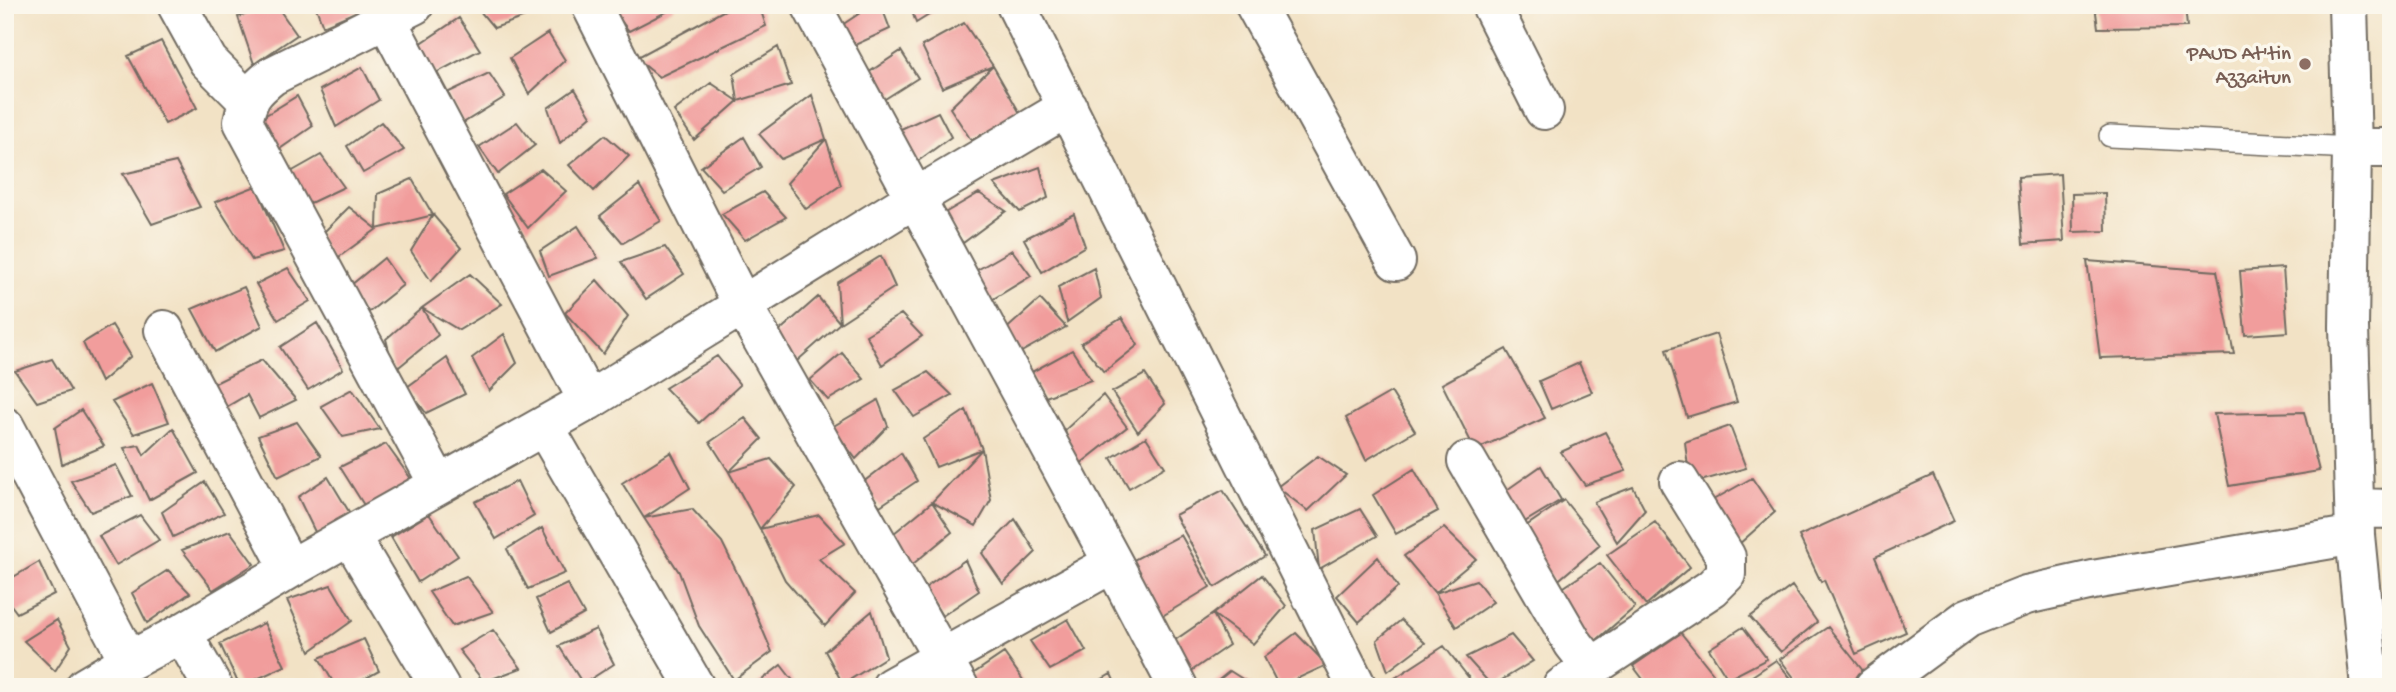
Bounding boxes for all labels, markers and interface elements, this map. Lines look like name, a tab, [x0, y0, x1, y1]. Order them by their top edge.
place label: PAUD At'tin Azzaitun	[2186, 43, 2291, 92]
marker: PAUD At'tin Azzaitun	[2297, 56, 2313, 72]

